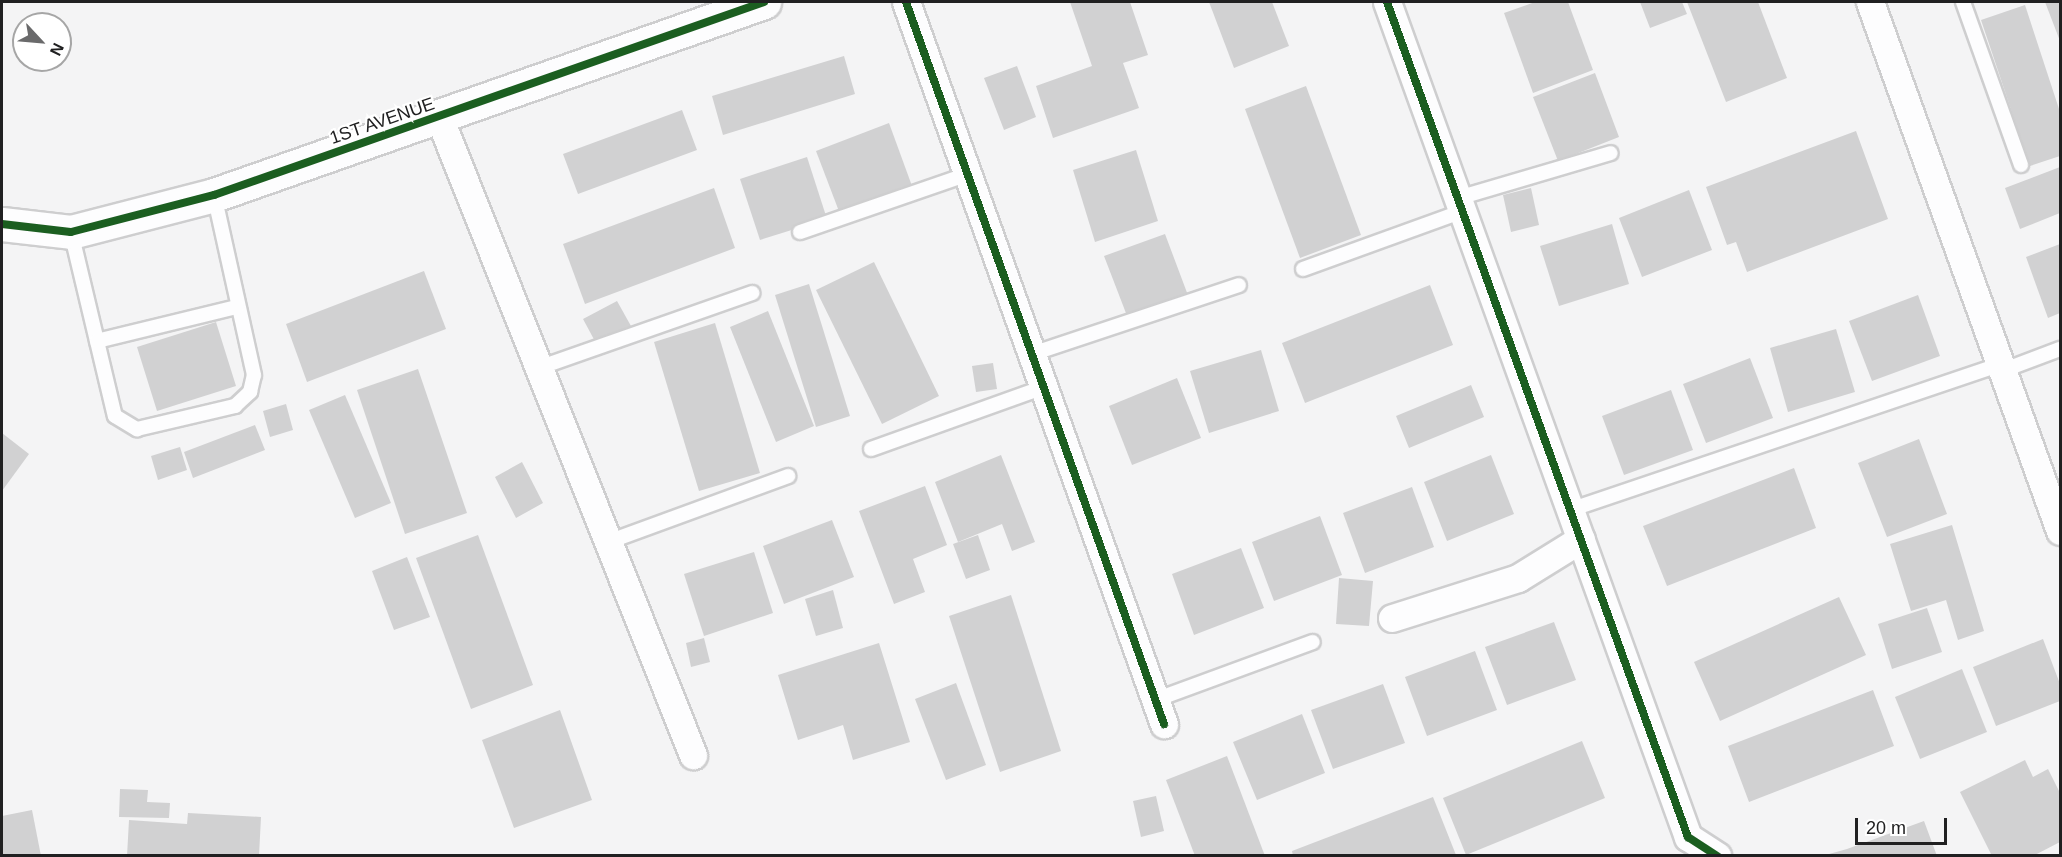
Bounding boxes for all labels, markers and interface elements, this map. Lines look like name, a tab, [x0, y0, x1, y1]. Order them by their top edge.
north arrow	[12, 12, 72, 72]
text: N	[47, 40, 67, 58]
street label: 1ST AVENUE	[326, 93, 438, 149]
scale bar	[1858, 806, 1950, 844]
text: 20 m	[1866, 818, 1906, 838]

